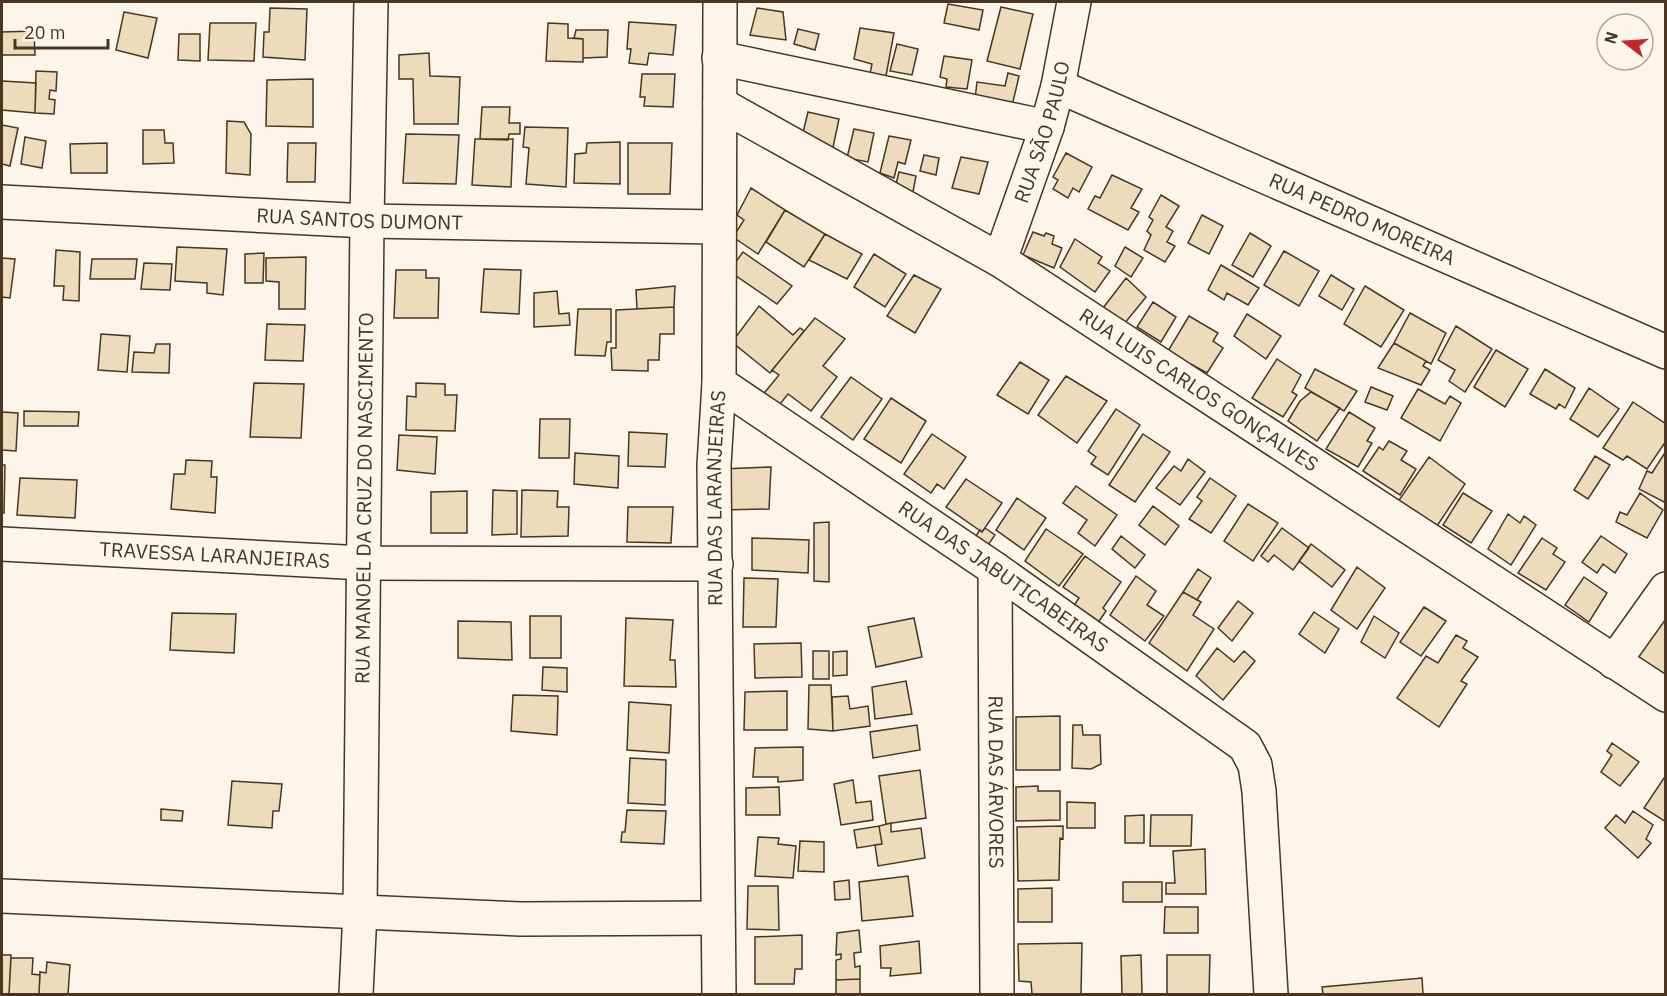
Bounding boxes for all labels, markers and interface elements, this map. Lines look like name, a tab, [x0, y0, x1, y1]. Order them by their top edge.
scale bar	[15, 12, 108, 50]
north arrow	[1595, 12, 1655, 72]
text: 20 m	[24, 21, 66, 44]
text: N	[1599, 29, 1622, 46]
street label: RUA SÃO PAULO	[1007, 59, 1075, 207]
street label: RUA PEDRO MOREIRA	[1265, 166, 1460, 271]
street label: RUA SANTOS DUMONT	[256, 201, 463, 236]
street label: RUA LUIS CARLOS GONÇALVES	[1074, 301, 1324, 477]
street label: RUA MANOEL DA CRUZ DO NASCIMENTO	[348, 312, 379, 684]
street label: RUA DAS LARANJEIRAS	[700, 389, 732, 606]
street label: RUA DAS JABUTICABEIRAS	[893, 494, 1114, 658]
street label: TRAVESSA LARANJEIRAS	[99, 535, 331, 574]
street label: RUA DAS ÁRVORES	[983, 695, 1010, 869]

